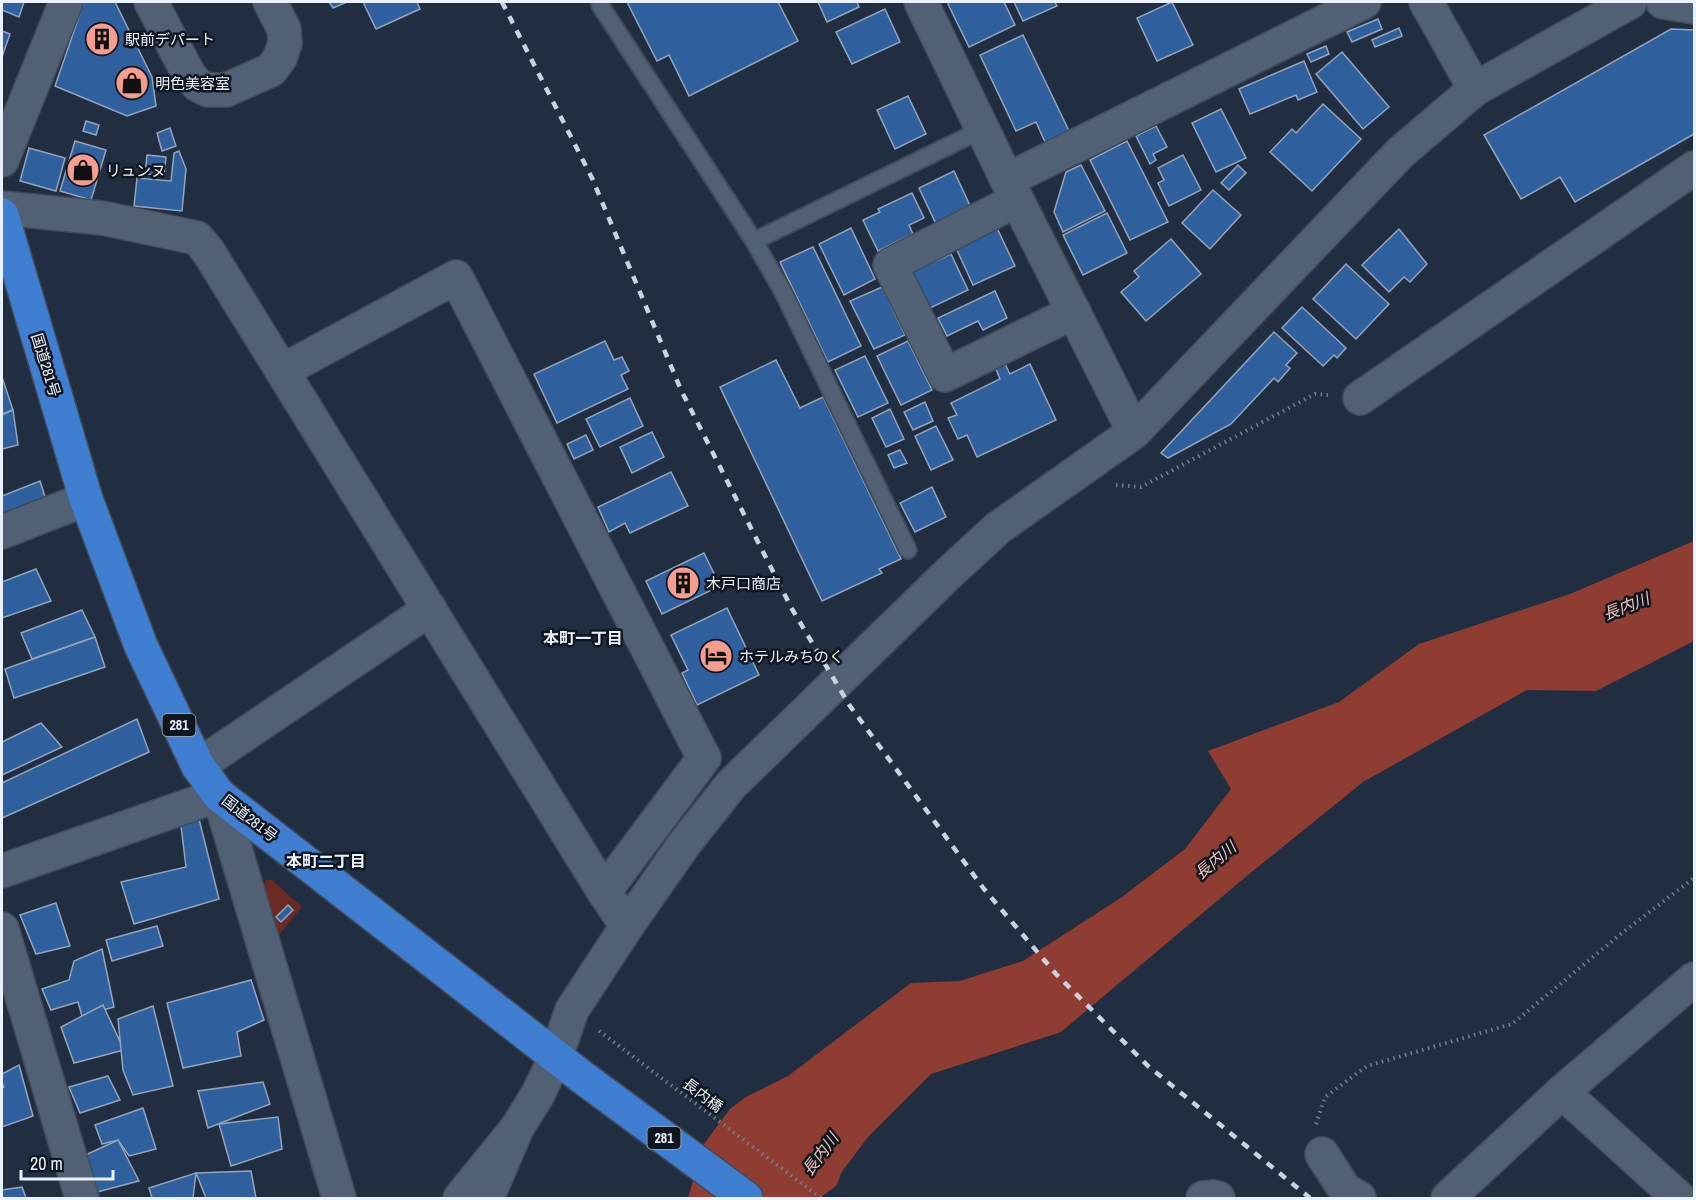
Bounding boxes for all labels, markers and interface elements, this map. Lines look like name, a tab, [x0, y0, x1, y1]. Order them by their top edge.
building icon: 駅前デパート	[84, 21, 120, 57]
place label: 駅前デパート	[125, 29, 215, 50]
shop icon: 明色美容室	[114, 65, 150, 101]
place label: 明色美容室	[155, 73, 230, 94]
shop icon: リュンヌ	[65, 152, 101, 188]
place label: リュンヌ	[106, 160, 166, 181]
street label: 国道281号	[26, 331, 66, 399]
building icon: 木戸口商店	[665, 565, 701, 601]
place label: 木戸口商店	[706, 573, 781, 594]
water label: 長内川	[1600, 586, 1654, 625]
district label: 本町一丁目	[543, 627, 623, 649]
hotel icon: ホテルみちのく	[698, 638, 734, 674]
place label: ホテルみちのく	[739, 646, 844, 667]
road number: 281	[162, 714, 195, 736]
street label: 国道281号	[218, 790, 282, 846]
water label: 長内川	[1190, 835, 1242, 884]
district label: 本町二丁目	[286, 850, 366, 872]
street label: 長内橋	[679, 1073, 727, 1117]
road number: 281	[648, 1127, 680, 1149]
water label: 長内川	[797, 1127, 844, 1180]
scale bar	[21, 1143, 112, 1181]
text: 20 m	[30, 1151, 63, 1176]

